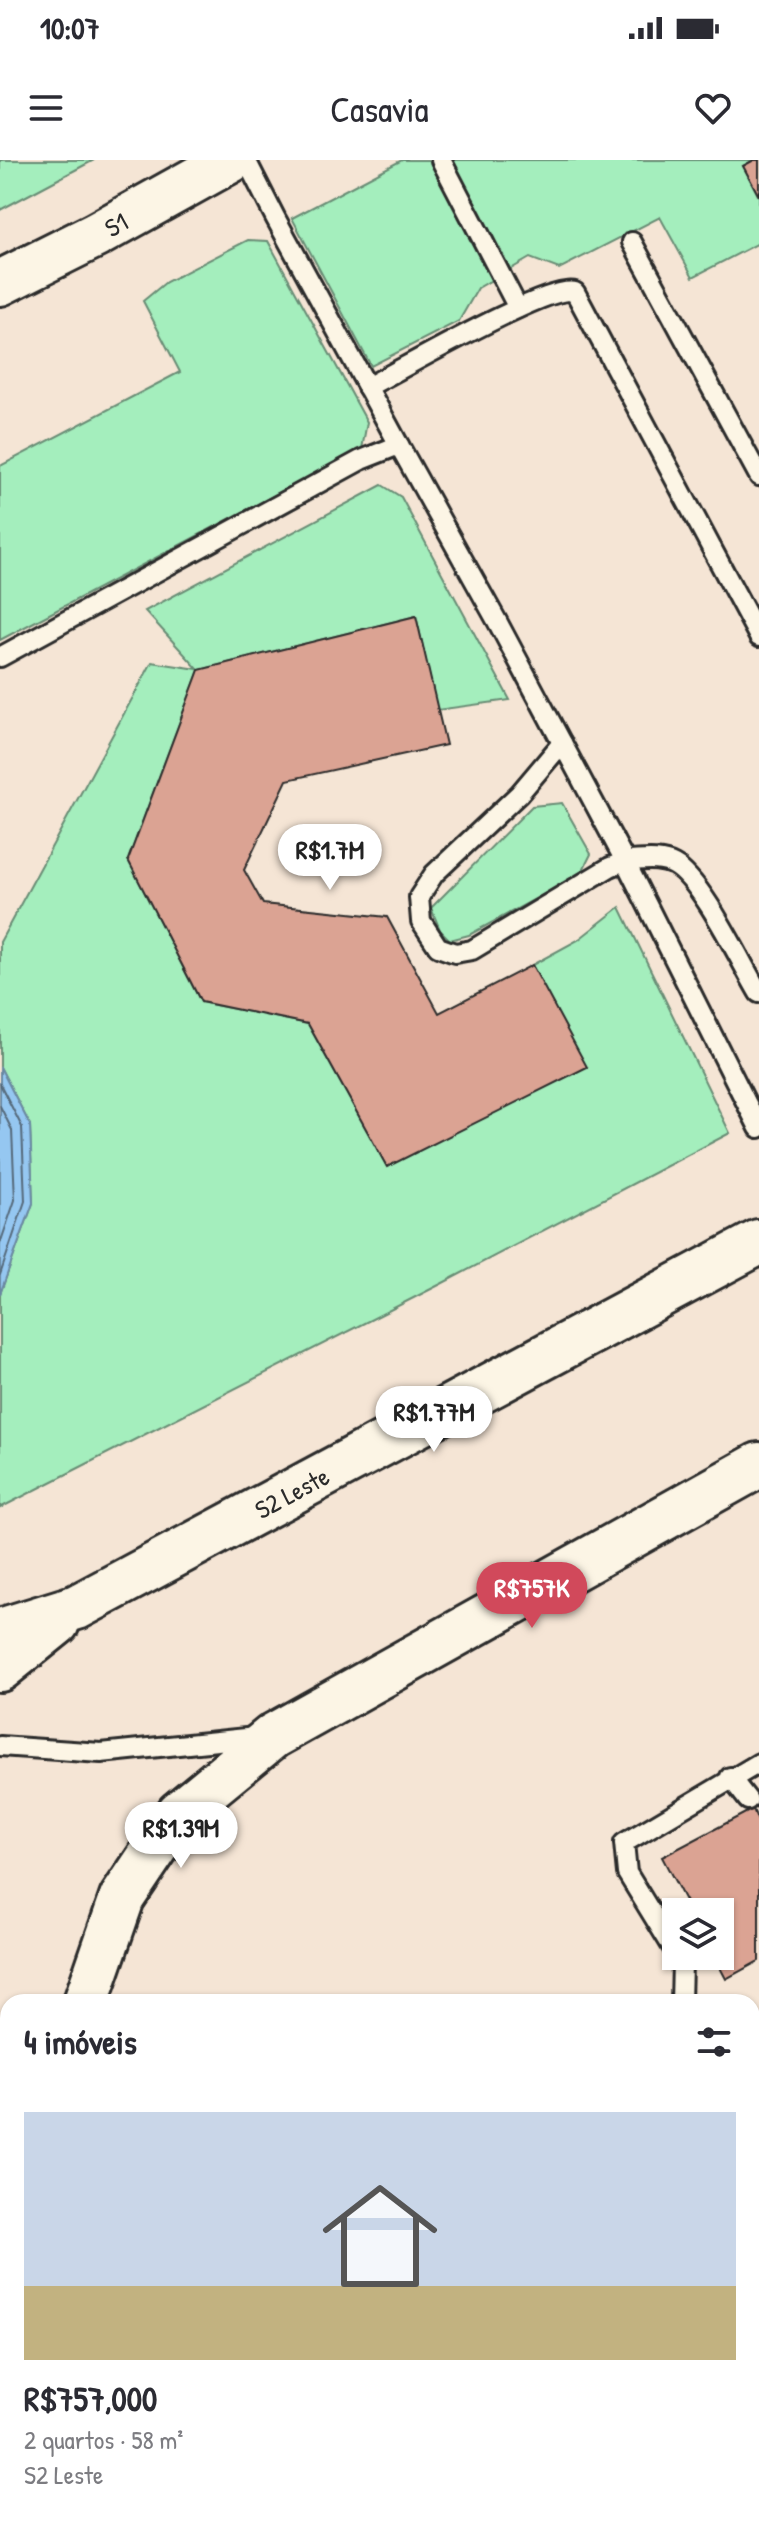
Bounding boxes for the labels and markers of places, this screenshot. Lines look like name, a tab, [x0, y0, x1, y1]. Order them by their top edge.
pin: R$1.7M	[265, 824, 395, 892]
pin: R$1.77M	[360, 1386, 508, 1454]
pin: R$757K	[467, 1562, 597, 1630]
pin: R$1.39M	[107, 1802, 255, 1870]

